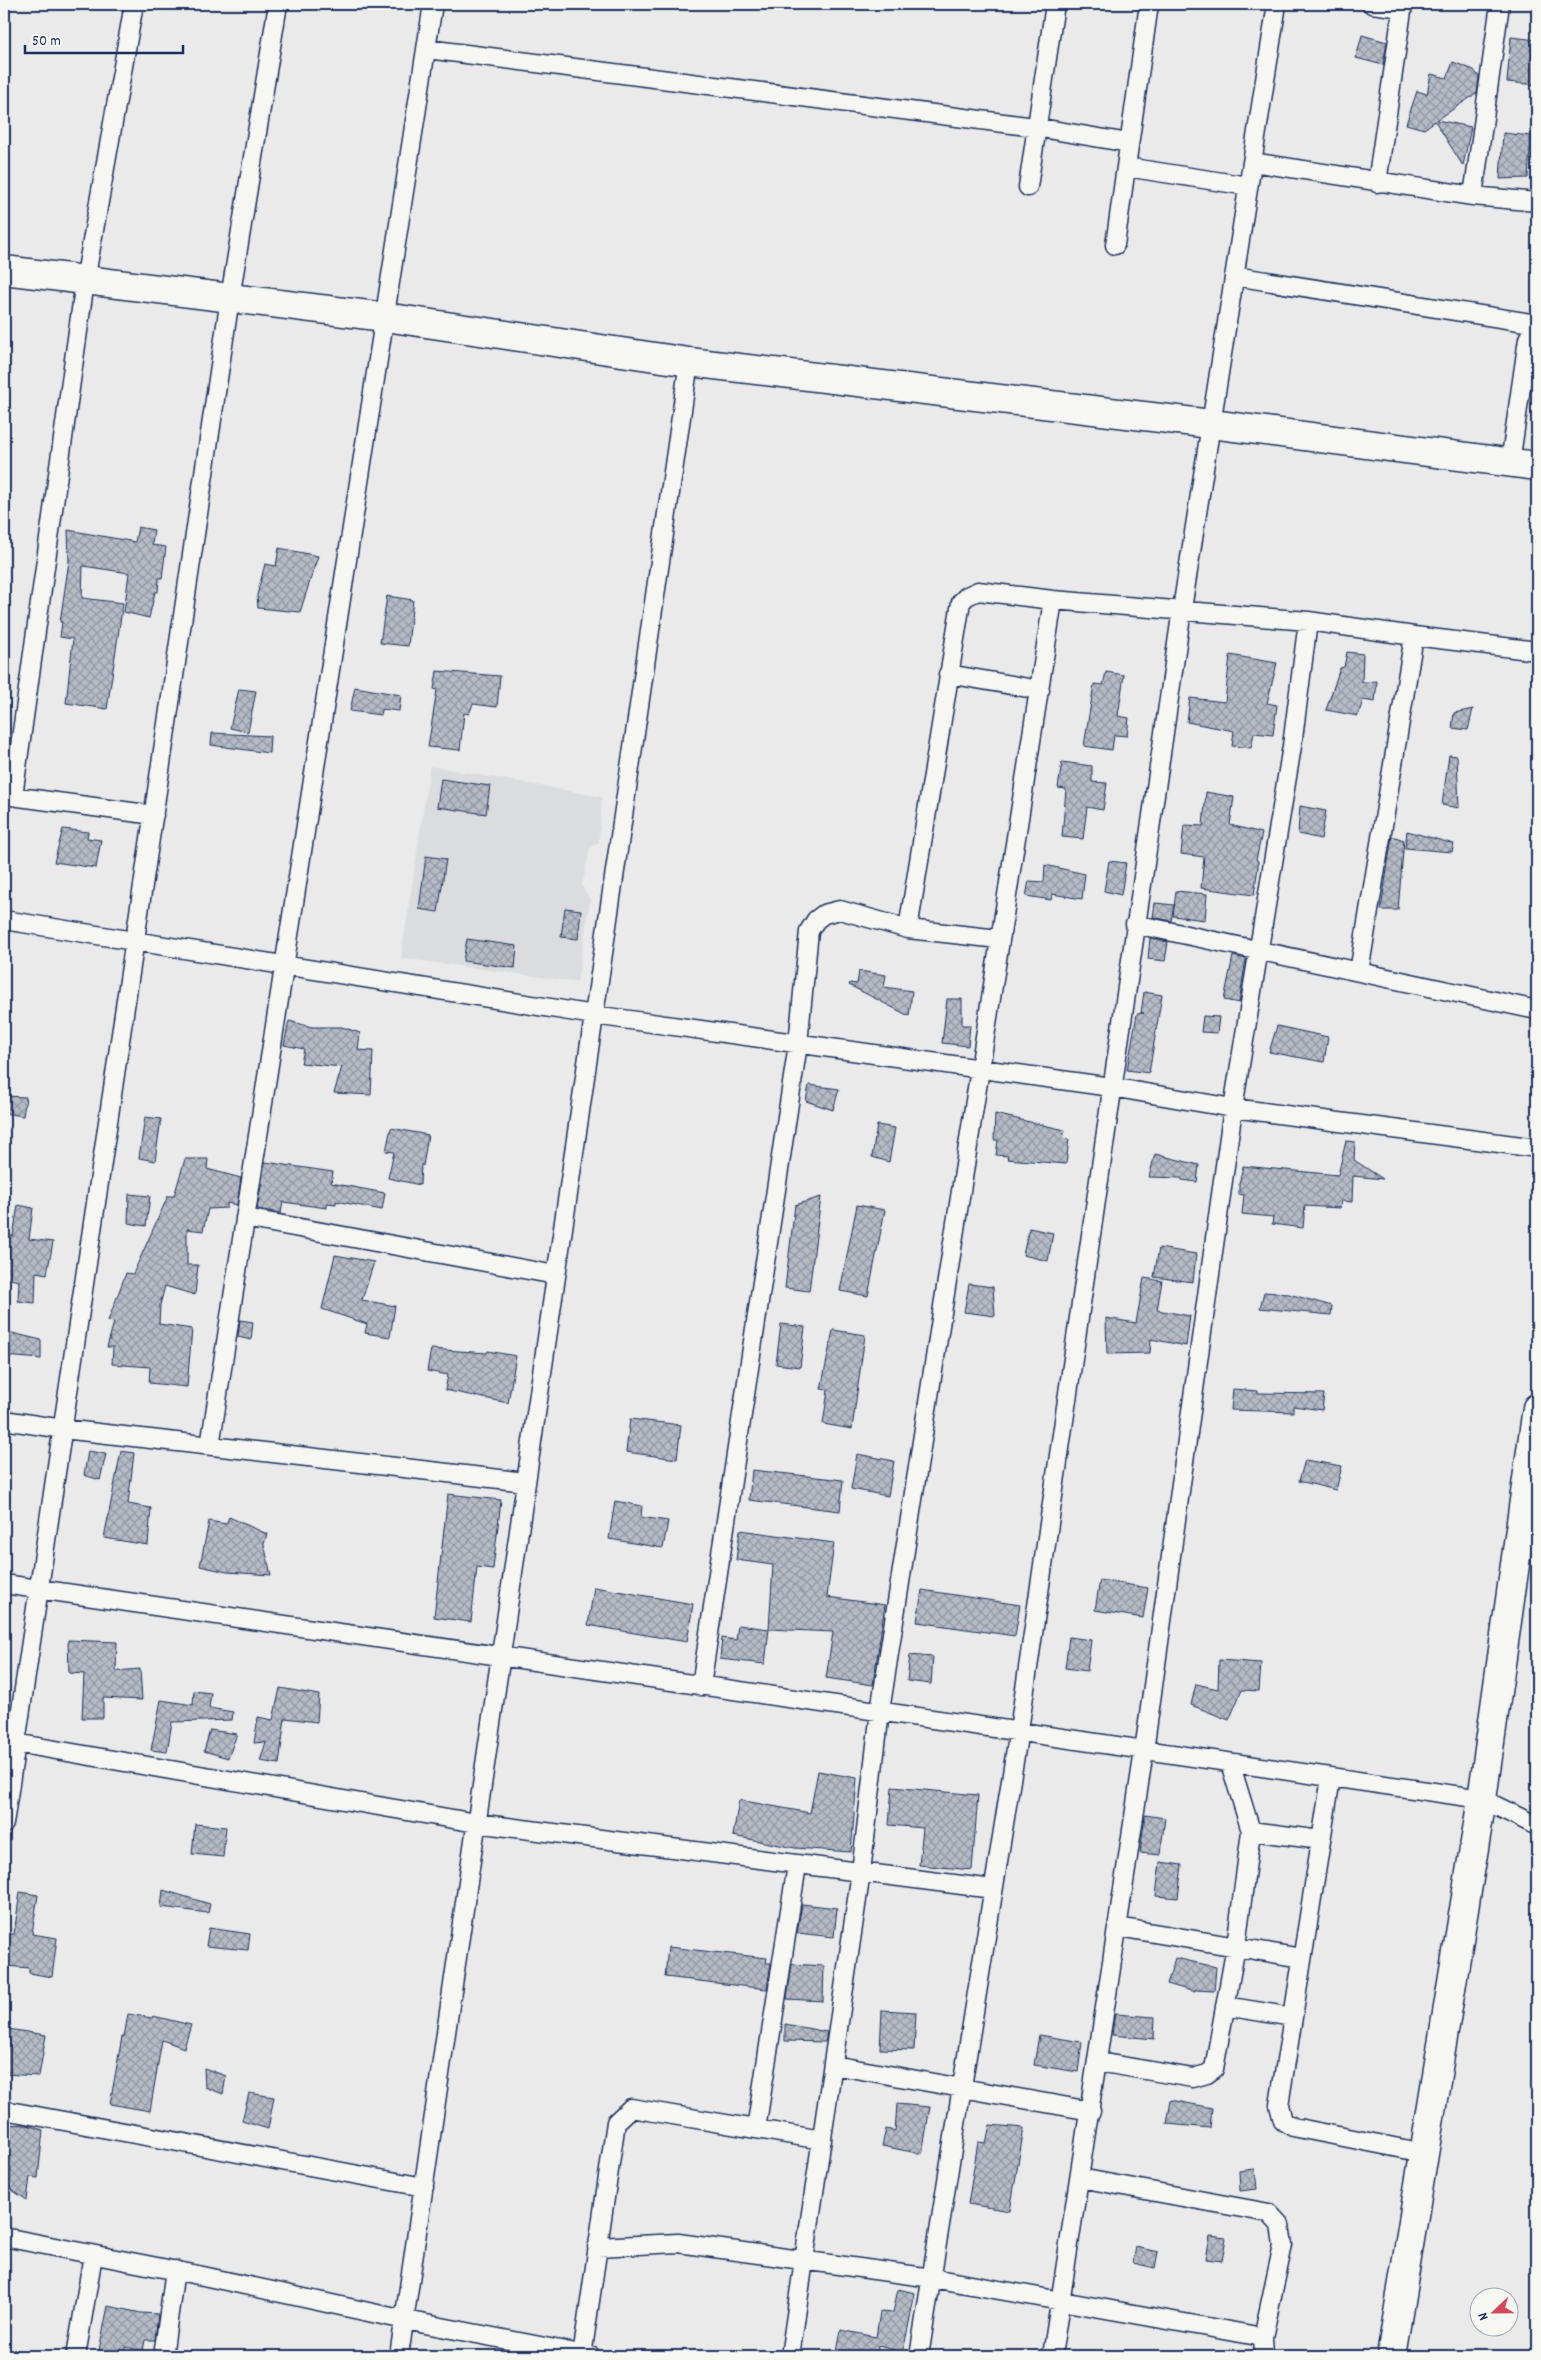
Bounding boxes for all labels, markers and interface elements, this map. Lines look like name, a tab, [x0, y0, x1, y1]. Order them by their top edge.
scale bar	[25, 22, 182, 54]
text: 50 m	[32, 31, 61, 53]
north arrow	[1468, 2288, 1518, 2338]
text: N	[1473, 2309, 1494, 2323]

